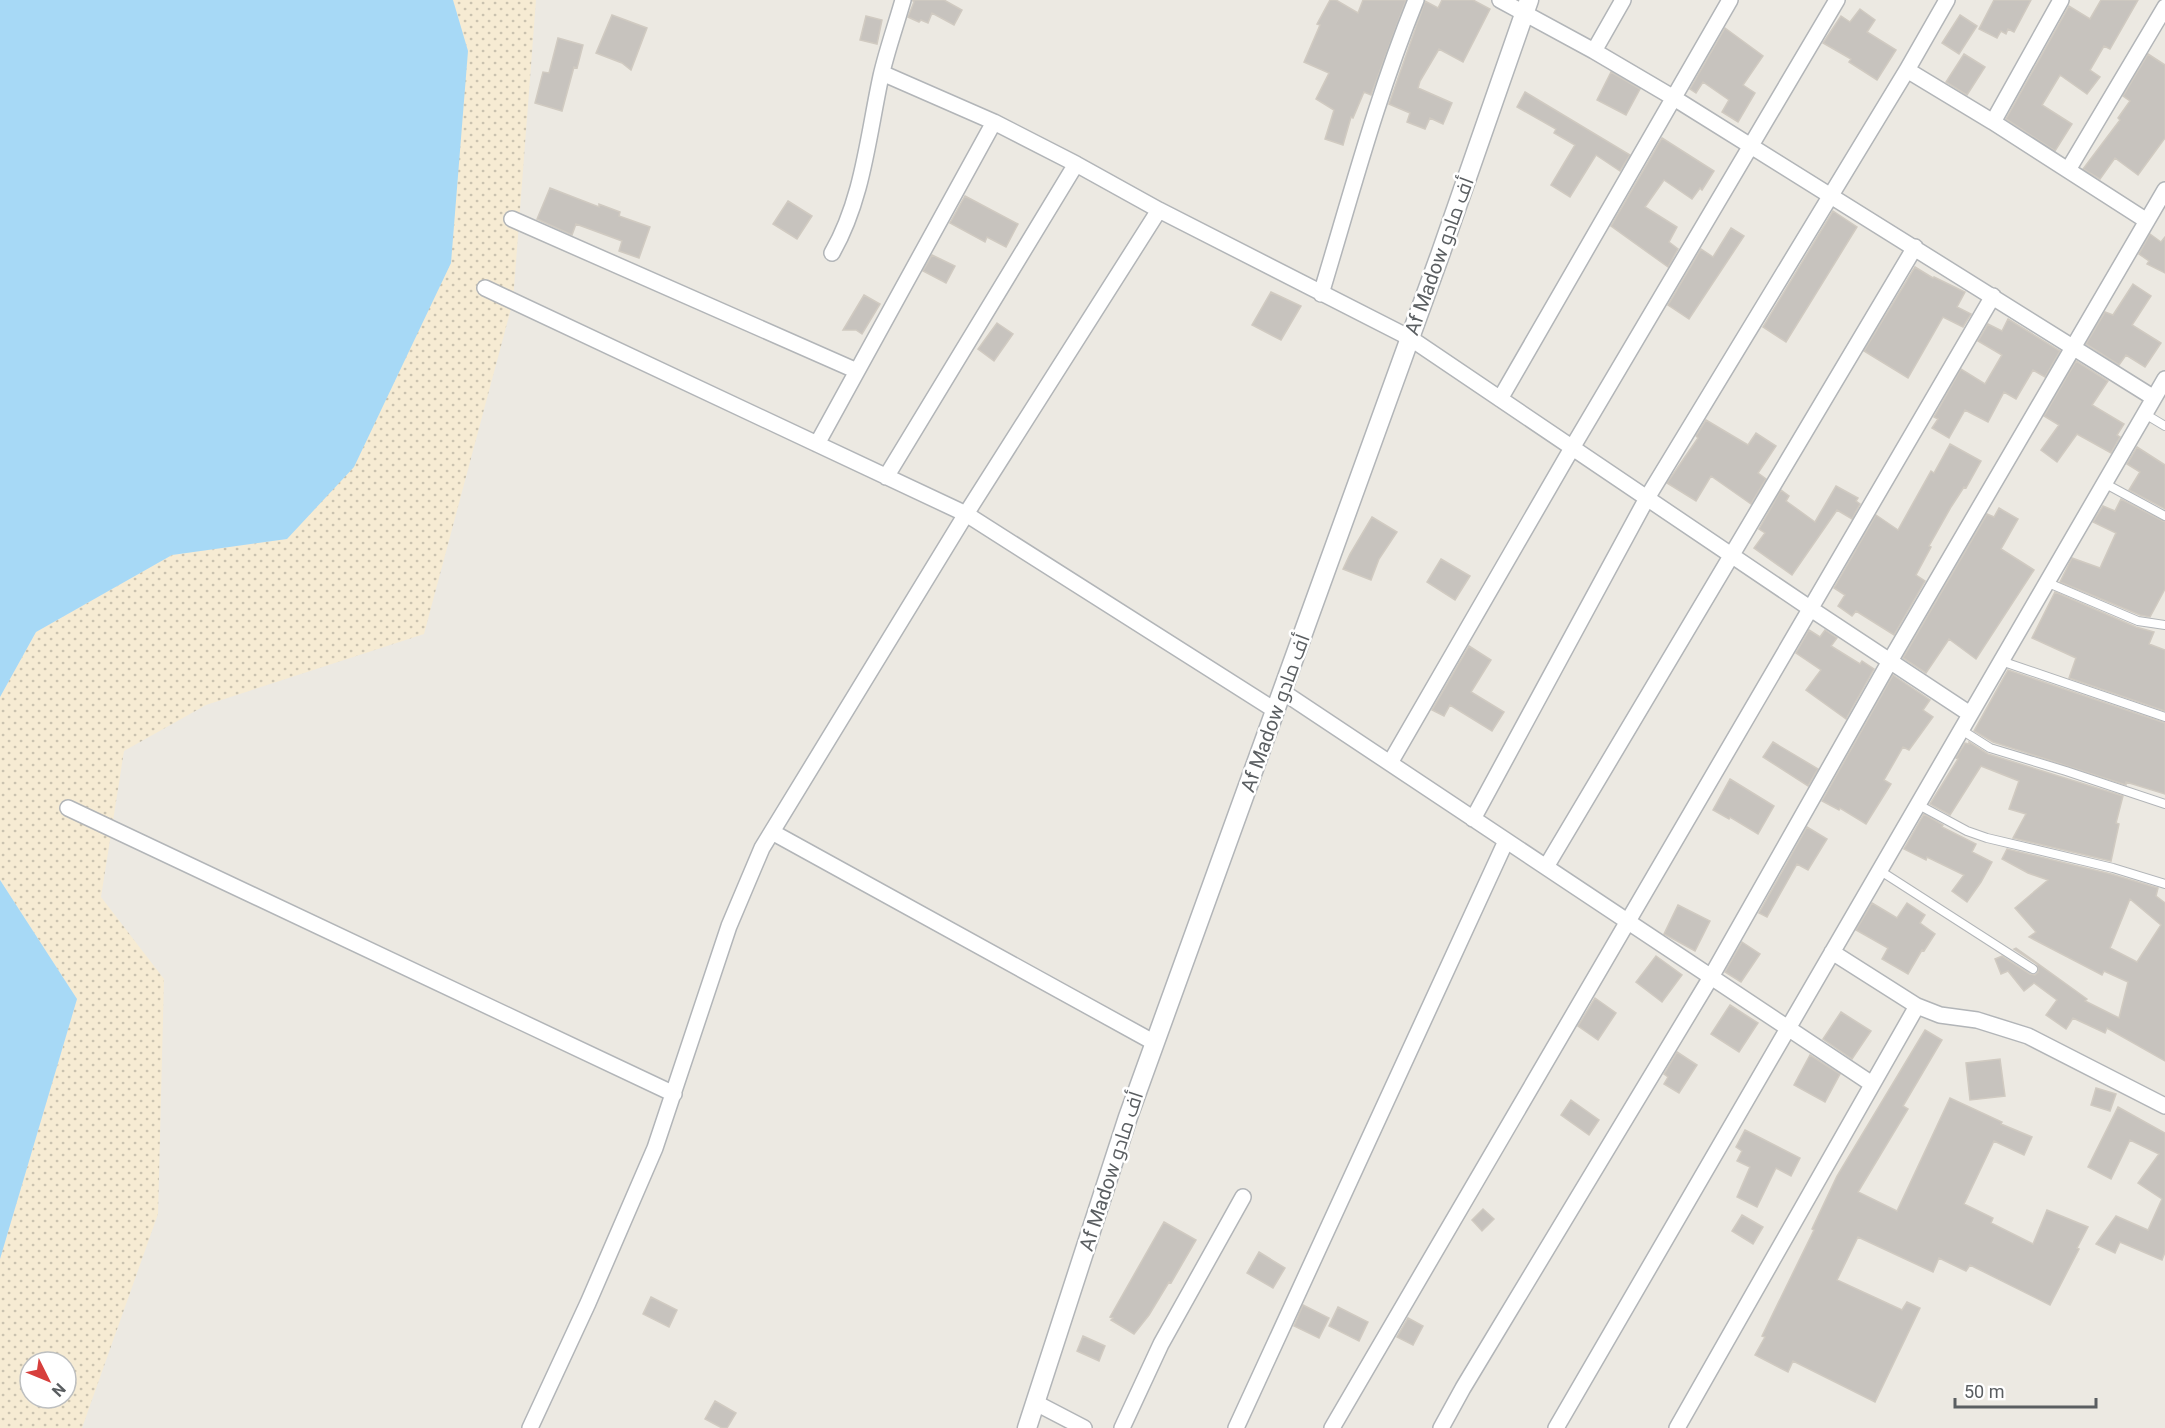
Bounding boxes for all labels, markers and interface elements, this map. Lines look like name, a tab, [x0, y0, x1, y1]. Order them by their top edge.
street label: Af Madow أف مادو	[1399, 174, 1479, 338]
street label: Af Madow أف مادو	[1235, 631, 1315, 795]
street label: Af Madow أف مادو	[1074, 1088, 1148, 1254]
north arrow	[18, 1350, 78, 1410]
scale bar	[1955, 1371, 2096, 1409]
text: N	[48, 1379, 69, 1400]
text: 50 m	[1964, 1381, 2004, 1402]

